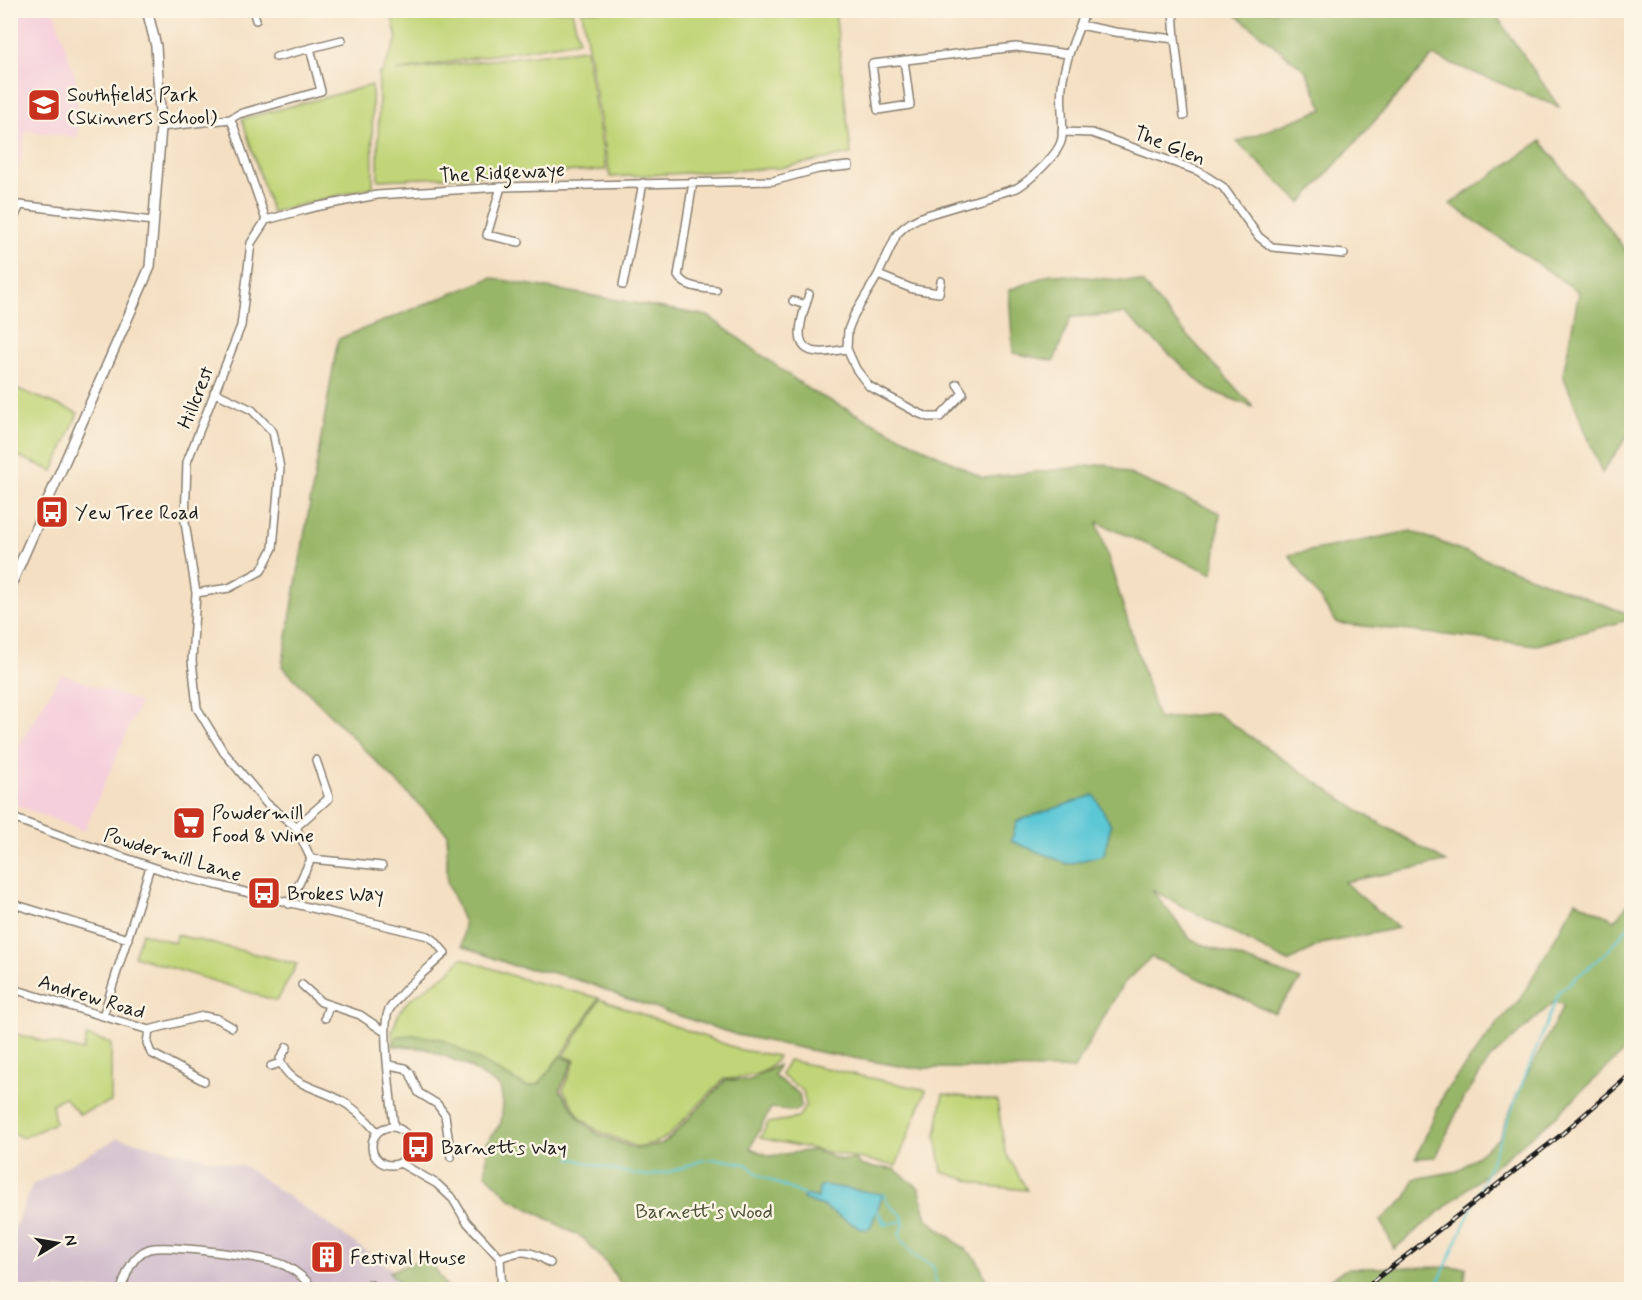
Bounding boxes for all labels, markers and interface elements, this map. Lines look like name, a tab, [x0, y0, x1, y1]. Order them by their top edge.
place label: Southfields Park (Skinners School)	[67, 82, 217, 132]
school or university icon: Southfields Park (Skinners School)	[26, 87, 62, 123]
street label: The Glen	[1129, 120, 1209, 173]
street label: The Ridgewaye	[439, 157, 566, 192]
street label: Hillcrest	[172, 362, 221, 433]
bus stop icon: Yew Tree Road	[34, 494, 70, 530]
place label: Yew Tree Road	[75, 500, 199, 527]
place label: Powdermill Food & Wine	[212, 800, 314, 850]
supermarket icon: Powdermill Food & Wine	[171, 805, 207, 841]
street label: Powdermill Lane	[101, 822, 245, 889]
bus stop icon: Brokes Way	[246, 875, 282, 911]
place label: Brokes Way	[287, 881, 384, 908]
street label: Andrew Road	[35, 968, 148, 1026]
bus stop icon: Barnetts Way	[400, 1129, 436, 1165]
place label: Barnetts Way	[441, 1135, 567, 1162]
park label: Barnett's Wood	[635, 1199, 773, 1226]
north arrow	[27, 1213, 87, 1273]
text: N	[59, 1233, 82, 1248]
building icon: Festival House	[309, 1239, 345, 1275]
place label: Festival House	[350, 1245, 466, 1272]

